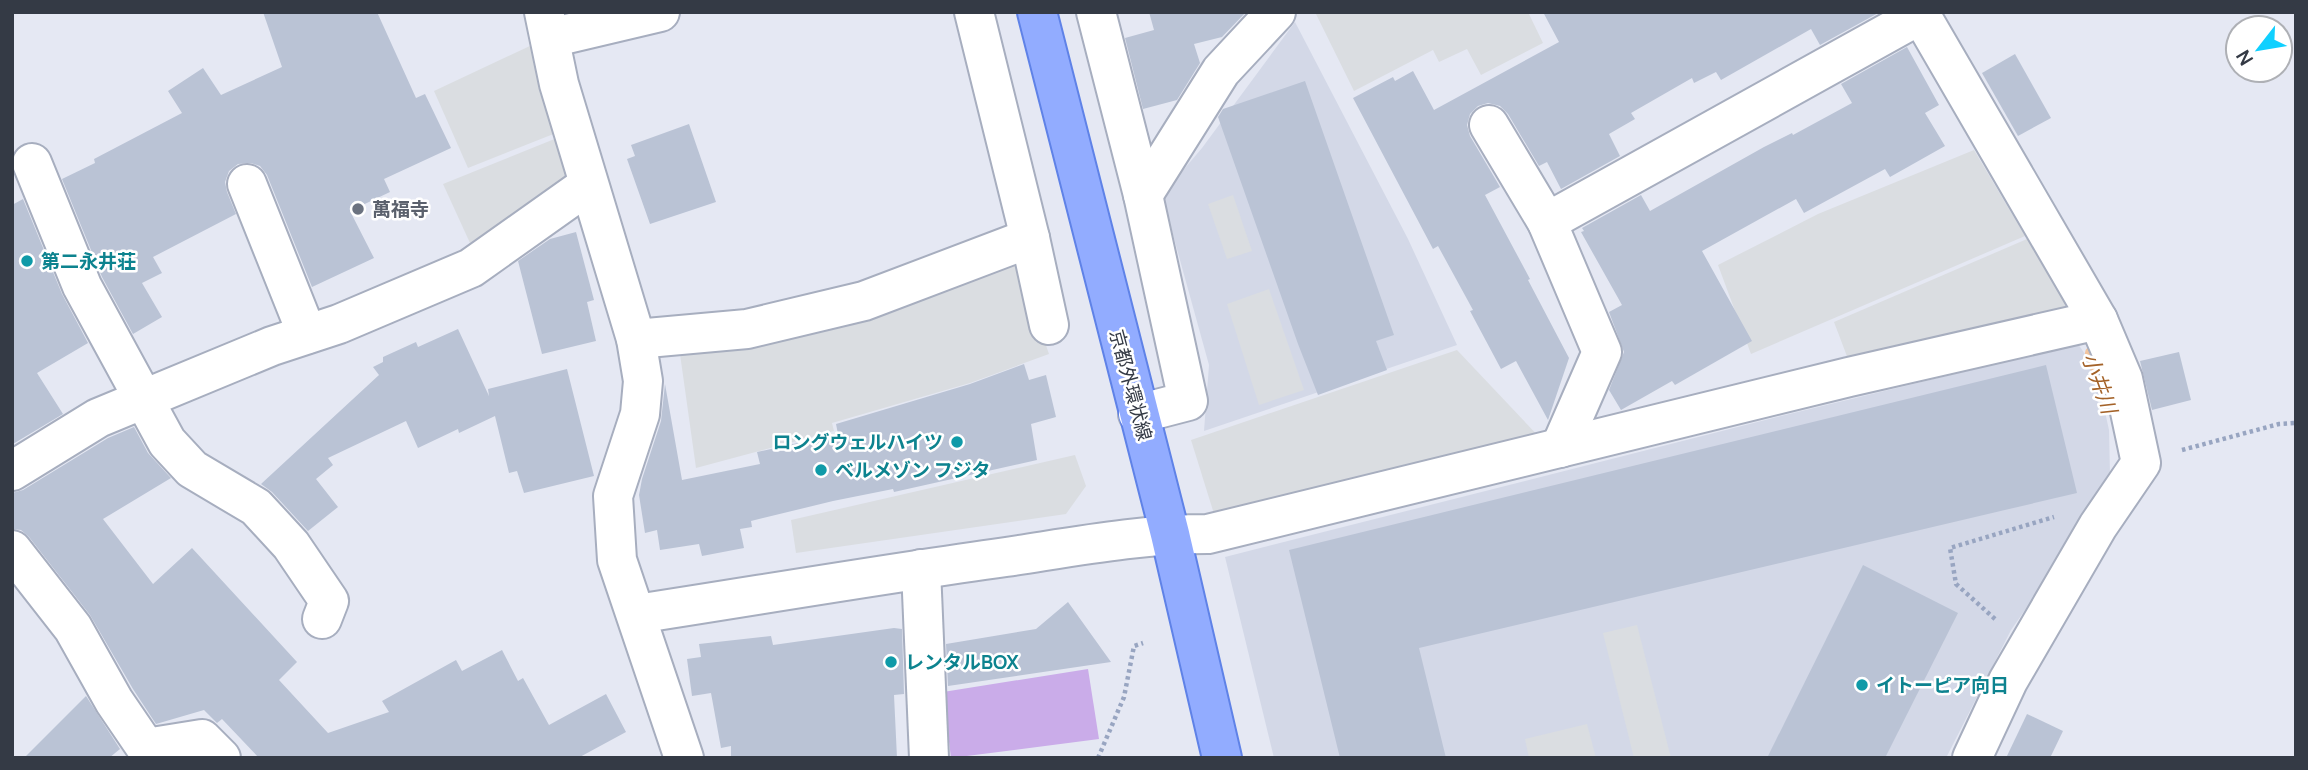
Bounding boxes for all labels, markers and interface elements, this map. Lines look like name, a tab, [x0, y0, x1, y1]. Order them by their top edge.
north arrow	[2224, 14, 2294, 84]
text: N	[2230, 45, 2259, 70]
place label: 萬福寺	[372, 196, 429, 222]
marker: 萬福寺	[350, 201, 366, 217]
place label: 第二永井荘	[41, 248, 136, 274]
marker: 第二永井荘	[19, 253, 35, 269]
street label: 京都外環状線	[1104, 327, 1158, 443]
water label: 小井川	[2076, 349, 2125, 419]
place label: ロングウェルハイツ	[772, 429, 943, 455]
marker: ロングウェルハイツ	[949, 434, 965, 450]
place label: ベルメゾン フジタ	[835, 457, 990, 483]
marker: ベルメゾン フジタ	[813, 462, 829, 478]
place label: レンタルBOX	[905, 649, 1019, 675]
marker: レンタルBOX	[883, 654, 899, 670]
place label: イトーピア向日	[1876, 672, 2009, 698]
marker: イトーピア向日	[1854, 677, 1870, 693]

